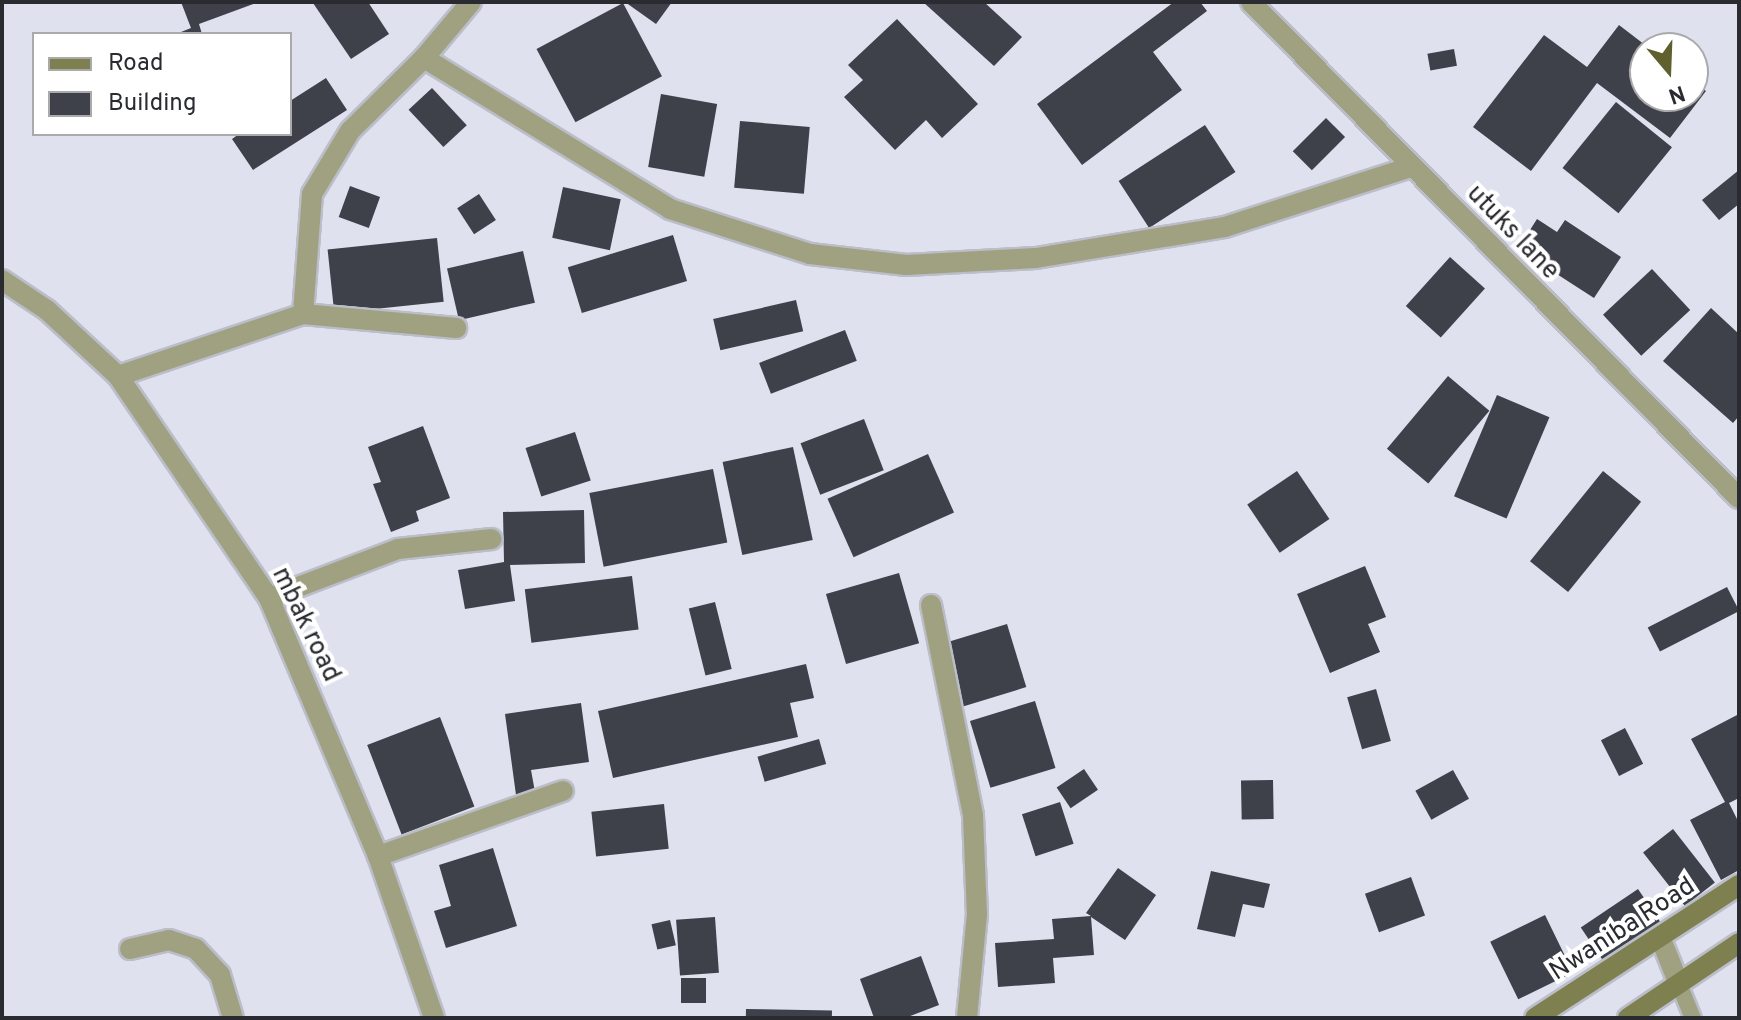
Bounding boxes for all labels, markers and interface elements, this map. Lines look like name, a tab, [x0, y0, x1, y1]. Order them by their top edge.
legend	[32, 32, 292, 136]
north arrow	[1629, 32, 1709, 112]
text: Road	[108, 49, 164, 79]
text: N	[1664, 78, 1688, 109]
text: Building	[108, 89, 197, 119]
street label: utuks lane	[1459, 179, 1565, 287]
street label: mbak road	[264, 563, 346, 687]
street label: Nwaniba Road	[1544, 871, 1702, 989]

